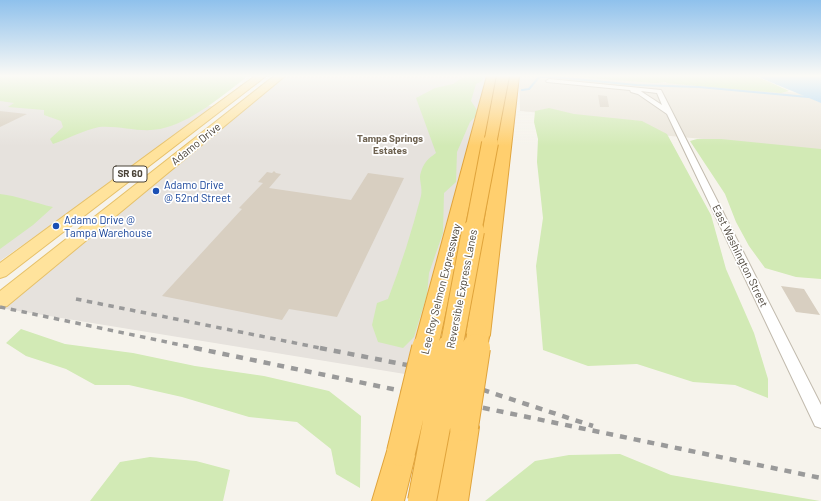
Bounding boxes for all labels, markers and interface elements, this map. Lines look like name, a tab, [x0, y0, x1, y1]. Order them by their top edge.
street label: Adamo Drive	[169, 120, 223, 168]
district label: Tampa Springs Estates	[357, 133, 423, 156]
road number: SR 60	[113, 166, 147, 182]
place label: Adamo Drive @ 52nd Street	[164, 178, 231, 204]
marker: Adamo Drive @ 52nd Street	[151, 186, 161, 196]
street label: East Washington Street	[709, 203, 771, 309]
place label: Adamo Drive @ Tampa Warehouse	[64, 213, 152, 239]
marker: Adamo Drive @ Tampa Warehouse	[51, 221, 61, 231]
street label: Lee Roy Selmon Expressway	[418, 222, 464, 356]
street label: Reversible Express Lanes	[444, 228, 480, 350]

